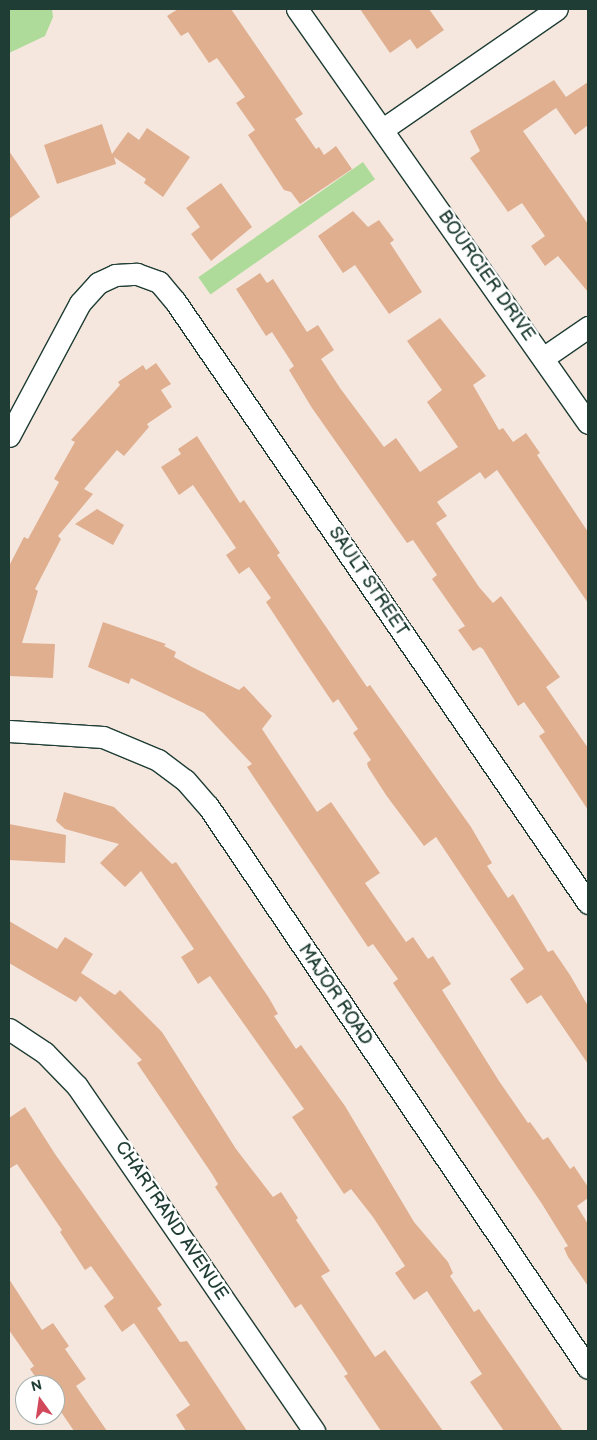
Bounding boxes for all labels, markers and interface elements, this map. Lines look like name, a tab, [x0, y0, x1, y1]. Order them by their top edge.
street label: BOURCIER DRIVE	[433, 207, 539, 345]
street label: SAULT STREET	[323, 523, 413, 641]
street label: MAJOR ROAD	[293, 940, 377, 1050]
street label: CHARTRAND AVENUE	[110, 1137, 232, 1305]
north arrow	[15, 1375, 65, 1425]
text: N	[29, 1376, 44, 1395]

